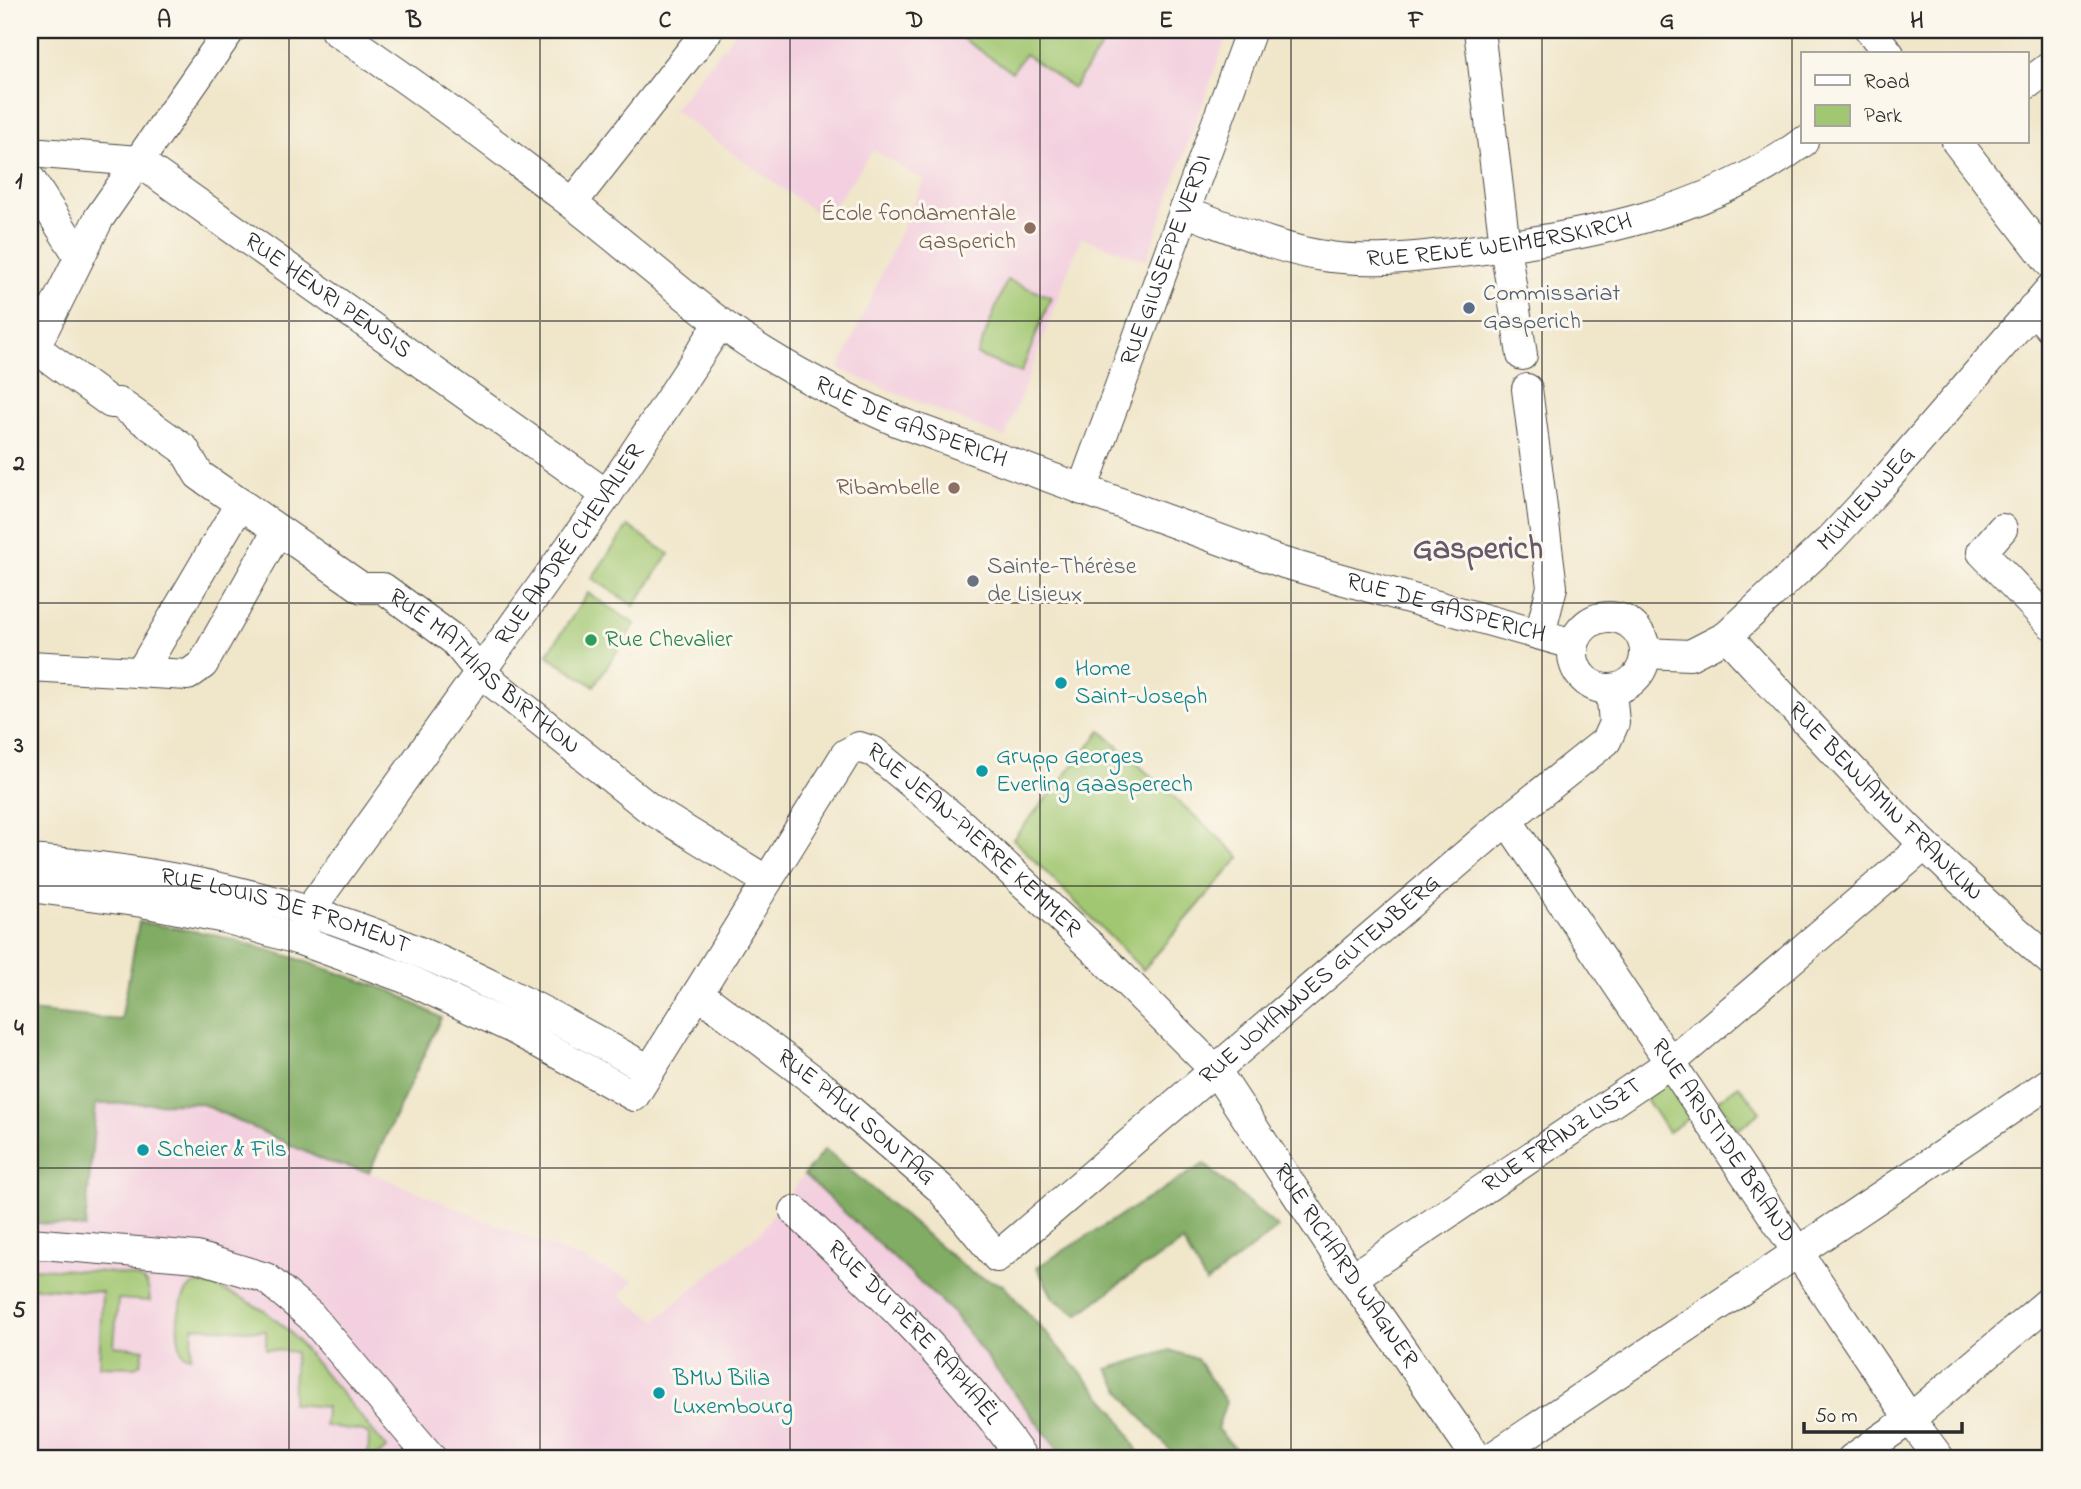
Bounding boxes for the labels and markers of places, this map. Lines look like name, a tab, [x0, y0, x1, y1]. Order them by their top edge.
place label: École fondamentale Gasperich	[821, 197, 1016, 260]
marker: École fondamentale Gasperich	[1022, 220, 1038, 236]
place label: Commissariat Gasperich	[1483, 277, 1620, 340]
marker: Commissariat Gasperich	[1461, 300, 1477, 316]
place label: Ribambelle	[836, 471, 940, 506]
marker: Ribambelle	[946, 480, 962, 496]
place label: Sainte-Thérèse de Lisieux	[987, 550, 1137, 613]
marker: Sainte-Thérèse de Lisieux	[965, 573, 981, 589]
place label: Rue Chevalier	[605, 623, 733, 658]
marker: Rue Chevalier	[583, 632, 599, 648]
place label: Home Saint-Joseph	[1075, 652, 1207, 715]
marker: Home Saint-Joseph	[1053, 675, 1069, 691]
place label: Grupp Georges Everling Gaasperech	[996, 740, 1193, 803]
marker: Grupp Georges Everling Gaasperech	[974, 763, 990, 779]
place label: Scheier & Fils	[157, 1133, 287, 1168]
marker: Scheier & Fils	[135, 1142, 151, 1158]
place label: BMW Bilia Luxembourg	[672, 1362, 793, 1425]
marker: BMW Bilia Luxembourg	[651, 1385, 667, 1401]

